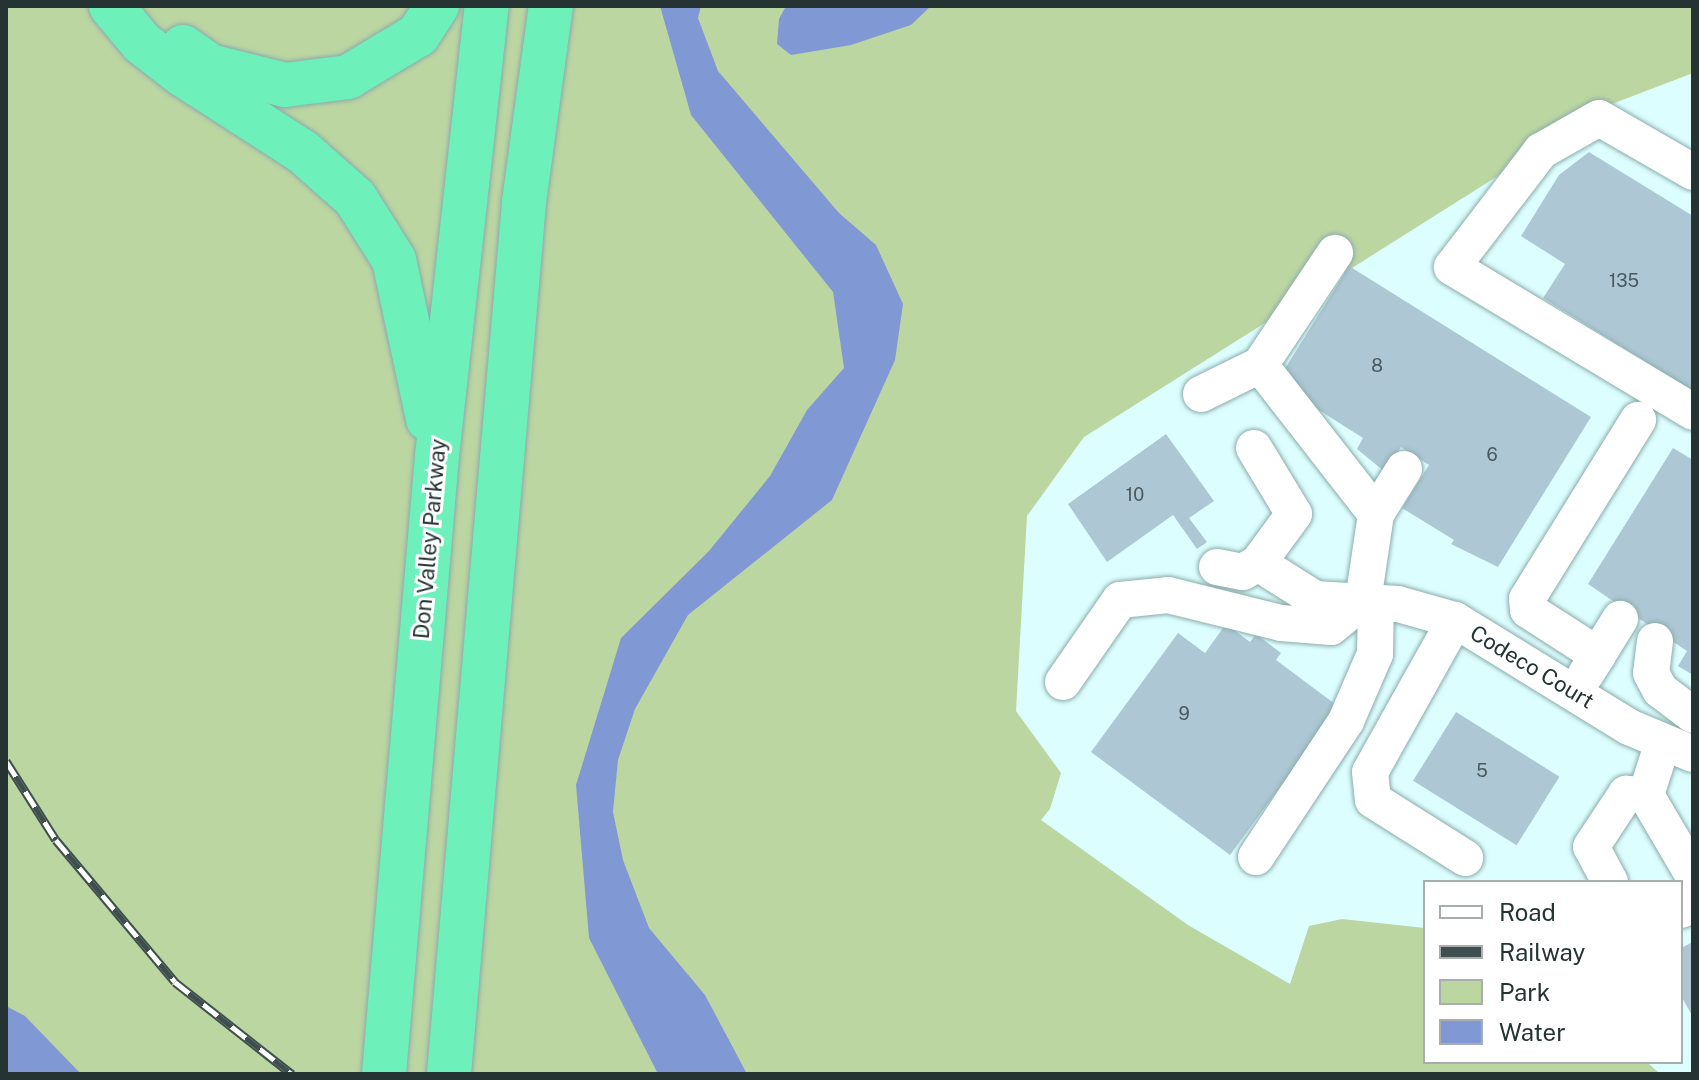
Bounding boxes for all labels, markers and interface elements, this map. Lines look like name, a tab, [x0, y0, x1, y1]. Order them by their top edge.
house number: 135	[1609, 270, 1639, 292]
house number: 8	[1371, 355, 1383, 377]
street label: Don Valley Parkway	[408, 438, 452, 640]
house number: 6	[1486, 444, 1498, 466]
house number: 10	[1126, 484, 1144, 506]
street label: Codeco Court	[1465, 620, 1599, 714]
house number: 9	[1178, 703, 1190, 725]
house number: 5	[1476, 760, 1488, 782]
legend	[1423, 880, 1683, 1064]
text: Road	[1499, 898, 1556, 926]
text: Railway	[1499, 938, 1585, 966]
text: Park	[1499, 978, 1550, 1006]
text: Water	[1499, 1018, 1566, 1046]

